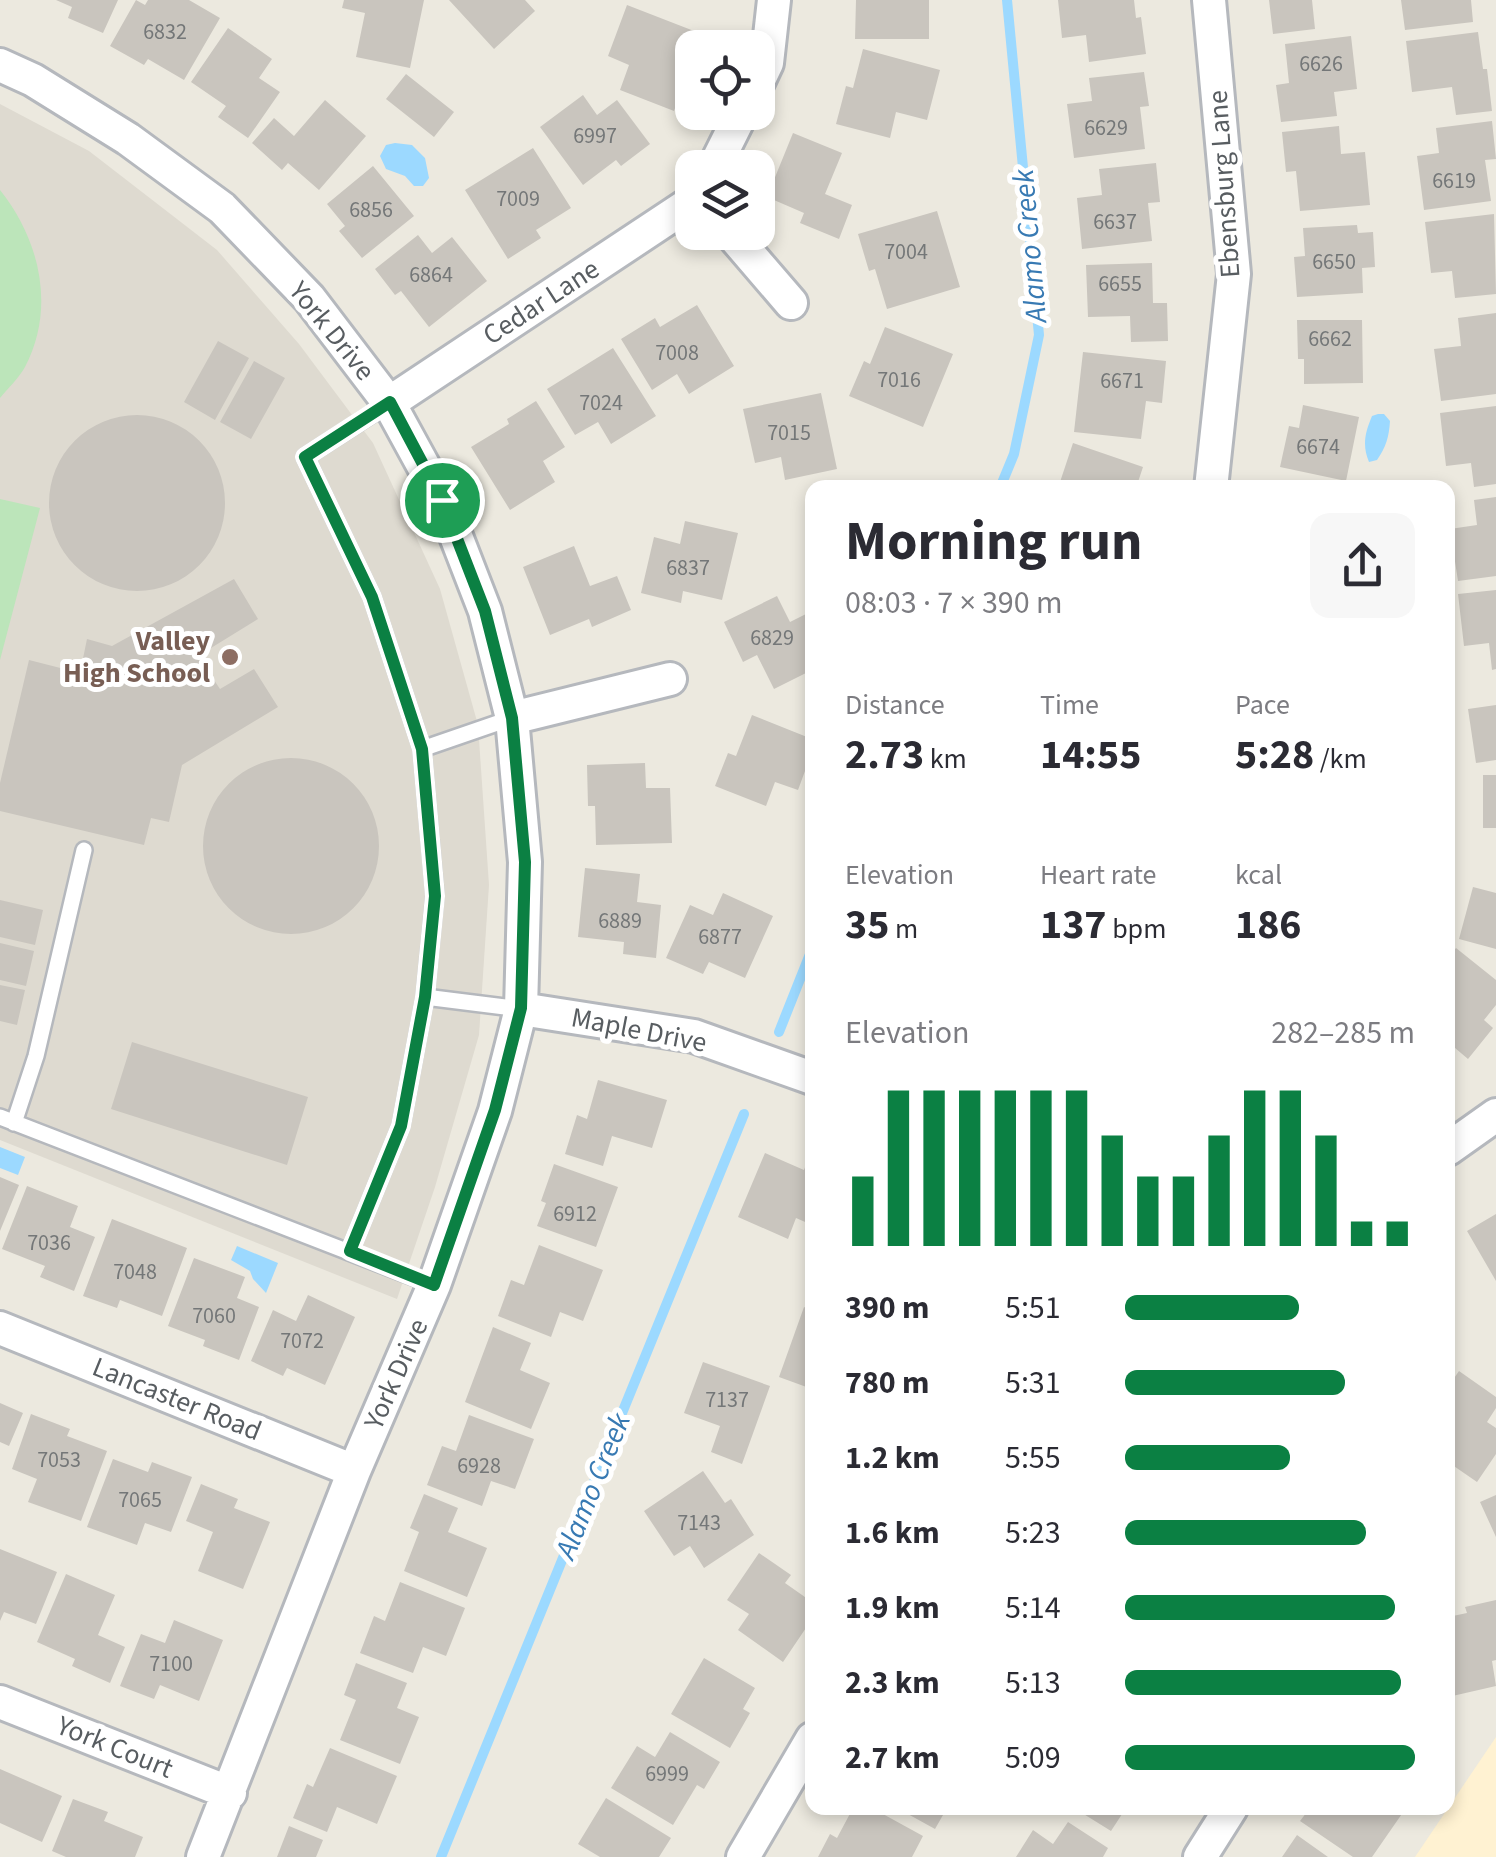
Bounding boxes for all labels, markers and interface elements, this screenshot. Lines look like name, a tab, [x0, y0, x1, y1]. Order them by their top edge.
house number: 6832	[143, 16, 187, 48]
map controls	[675, 30, 775, 250]
button: locate	[675, 30, 775, 130]
house number: 6626	[1299, 48, 1343, 80]
street label: Ebensburg Lane	[1197, 89, 1251, 279]
house number: 6629	[1084, 112, 1128, 144]
house number: 6997	[573, 120, 617, 152]
button: layers	[675, 150, 775, 250]
house number: 6619	[1432, 165, 1476, 197]
water label: Alamo Creek	[1002, 167, 1058, 326]
house number: 7009	[496, 183, 540, 215]
house number: 6856	[349, 194, 393, 226]
house number: 6637	[1093, 206, 1137, 238]
house number: 7004	[884, 236, 928, 268]
house number: 6650	[1312, 246, 1356, 278]
street label: Cedar Lane	[475, 249, 607, 355]
house number: 6864	[409, 259, 453, 291]
house number: 6655	[1098, 268, 1142, 300]
street label: York Drive	[279, 272, 384, 389]
house number: 6662	[1308, 323, 1352, 355]
house number: 7008	[655, 337, 699, 369]
house number: 7016	[877, 364, 921, 396]
house number: 6671	[1100, 365, 1144, 397]
house number: 7024	[579, 387, 623, 419]
house number: 7015	[767, 417, 811, 449]
house number: 6674	[1296, 431, 1340, 463]
pin	[400, 458, 485, 543]
icon: arrive	[415, 473, 470, 528]
text: Morning run	[845, 503, 1142, 581]
button: share	[1310, 513, 1415, 618]
house number: 6837	[666, 552, 710, 584]
text: 08:03 · 7 × 390 m	[845, 580, 1063, 626]
place label: Valley High School	[63, 621, 210, 693]
house number: 6829	[750, 622, 794, 654]
marker: Valley High School	[219, 646, 241, 668]
text: Distance	[845, 685, 945, 725]
text: Time	[1040, 685, 1099, 725]
text: Pace	[1235, 685, 1290, 725]
text: 2.73	[845, 725, 924, 785]
text: 14:55	[1040, 725, 1141, 785]
text: 5:28	[1235, 725, 1314, 785]
text: km	[924, 739, 967, 779]
text: /km	[1314, 739, 1367, 779]
text: Elevation	[845, 855, 954, 895]
text: Heart rate	[1040, 855, 1156, 895]
text: kcal	[1235, 855, 1282, 895]
text: 35	[845, 895, 889, 955]
text: 137	[1040, 895, 1107, 955]
text: 186	[1235, 895, 1302, 955]
house number: 6889	[598, 905, 642, 937]
text: m	[889, 909, 918, 949]
text: bpm	[1107, 909, 1166, 949]
house number: 6877	[698, 921, 742, 953]
street label: Maple Drive	[568, 997, 710, 1063]
text: Elevation	[845, 1010, 970, 1056]
text: 282–285 m	[1271, 1010, 1415, 1056]
house number: 6912	[553, 1198, 597, 1230]
house number: 7036	[27, 1227, 71, 1259]
house number: 7048	[113, 1256, 157, 1288]
text: 390 m	[845, 1285, 930, 1331]
text: 5:51	[1005, 1285, 1061, 1331]
house number: 7060	[192, 1300, 236, 1332]
street label: York Drive	[353, 1312, 438, 1437]
house number: 7072	[280, 1325, 324, 1357]
street label: Lancaster Road	[86, 1347, 268, 1451]
text: 780 m	[845, 1360, 930, 1406]
text: 5:31	[1005, 1360, 1061, 1406]
house number: 7137	[705, 1384, 749, 1416]
water label: Alamo Creek	[544, 1406, 642, 1567]
text: 1.2 km	[845, 1435, 940, 1481]
text: 5:55	[1005, 1435, 1061, 1481]
house number: 7053	[37, 1444, 81, 1476]
house number: 6928	[457, 1450, 501, 1482]
house number: 7065	[118, 1484, 162, 1516]
house number: 7143	[677, 1507, 721, 1539]
text: 1.6 km	[845, 1510, 940, 1556]
text: 5:23	[1005, 1510, 1061, 1556]
text: 1.9 km	[845, 1585, 940, 1631]
text: 5:14	[1005, 1585, 1061, 1631]
house number: 7100	[149, 1648, 193, 1680]
text: 2.3 km	[845, 1660, 940, 1706]
text: 5:13	[1005, 1660, 1061, 1706]
street label: York Court	[50, 1705, 180, 1789]
text: 2.7 km	[845, 1735, 940, 1781]
text: 5:09	[1005, 1735, 1061, 1781]
house number: 6999	[645, 1758, 689, 1790]

